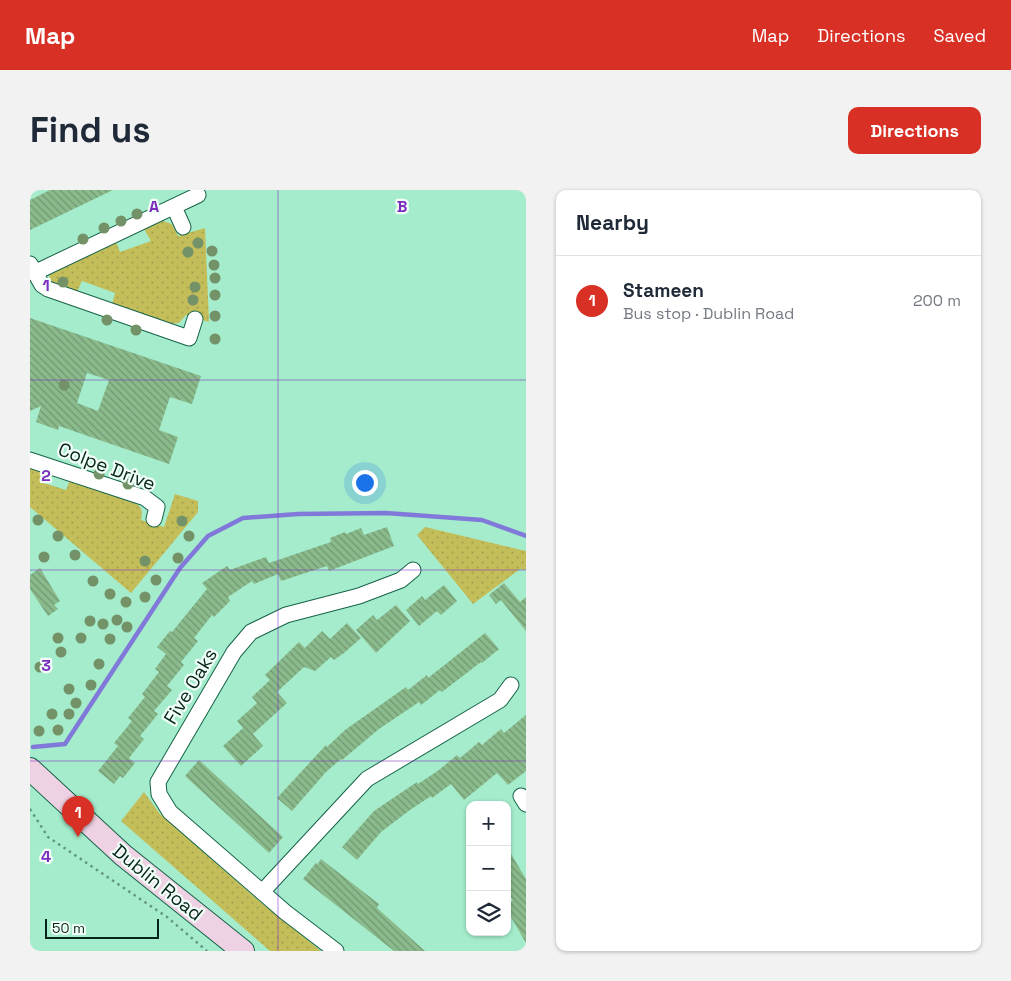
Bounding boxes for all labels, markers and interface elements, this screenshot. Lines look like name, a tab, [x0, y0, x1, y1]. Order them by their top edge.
text: Map	[25, 20, 75, 51]
text: Map	[752, 24, 789, 47]
text: Directions	[817, 24, 906, 47]
text: Saved	[934, 24, 986, 47]
button: Directions	[848, 107, 981, 154]
text: Find us	[30, 108, 151, 152]
text: A	[149, 196, 159, 217]
text: B	[397, 196, 407, 217]
text: Nearby	[576, 209, 649, 236]
text: 1	[42, 275, 50, 296]
text: Stameen	[623, 278, 704, 303]
text: 1	[588, 290, 596, 311]
text: 200 m	[913, 290, 961, 311]
text: Bus stop · Dublin Road	[623, 303, 794, 324]
street label: Colpe Drive	[55, 436, 159, 497]
text: 2	[41, 465, 51, 486]
your location	[352, 470, 378, 496]
street label: Five Oaks	[158, 644, 223, 729]
text: 3	[41, 655, 51, 676]
pin: 1	[62, 796, 94, 837]
map controls	[466, 801, 511, 936]
button: +	[466, 801, 511, 846]
street label: Dublin Road	[107, 838, 208, 926]
text: 4	[41, 846, 51, 867]
button: −	[466, 846, 511, 891]
button: layers	[466, 891, 511, 936]
scale bar	[45, 916, 159, 939]
text: 50 m	[52, 919, 85, 937]

